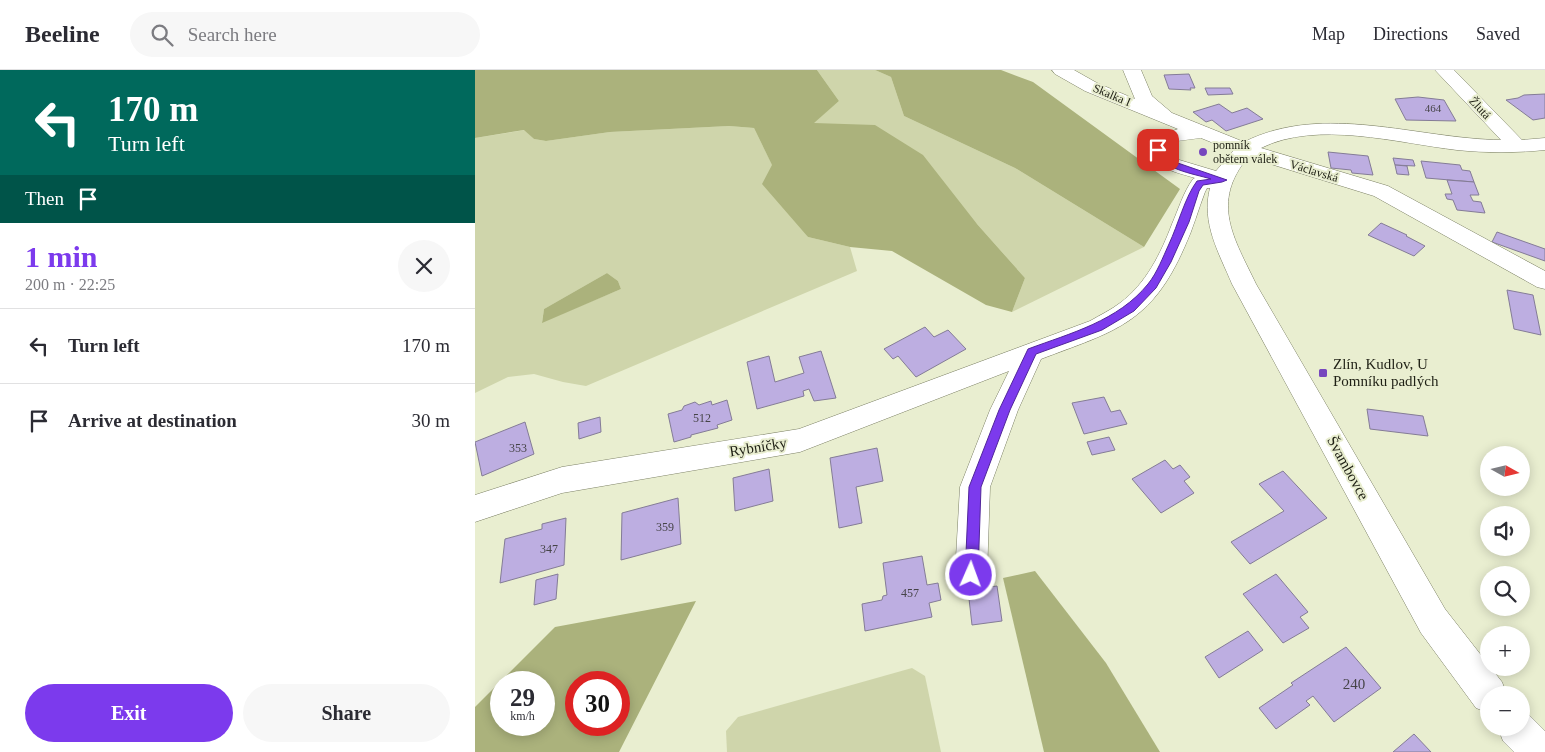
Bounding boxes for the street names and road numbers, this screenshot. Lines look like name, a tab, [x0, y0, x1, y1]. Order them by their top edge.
street label: Skalka I	[1091, 81, 1133, 109]
street label: Žlutá	[1466, 94, 1494, 123]
street label: Václavská	[1288, 157, 1341, 185]
street label: Švambovce	[1324, 434, 1372, 503]
street label: Rybníčky	[728, 435, 788, 459]

